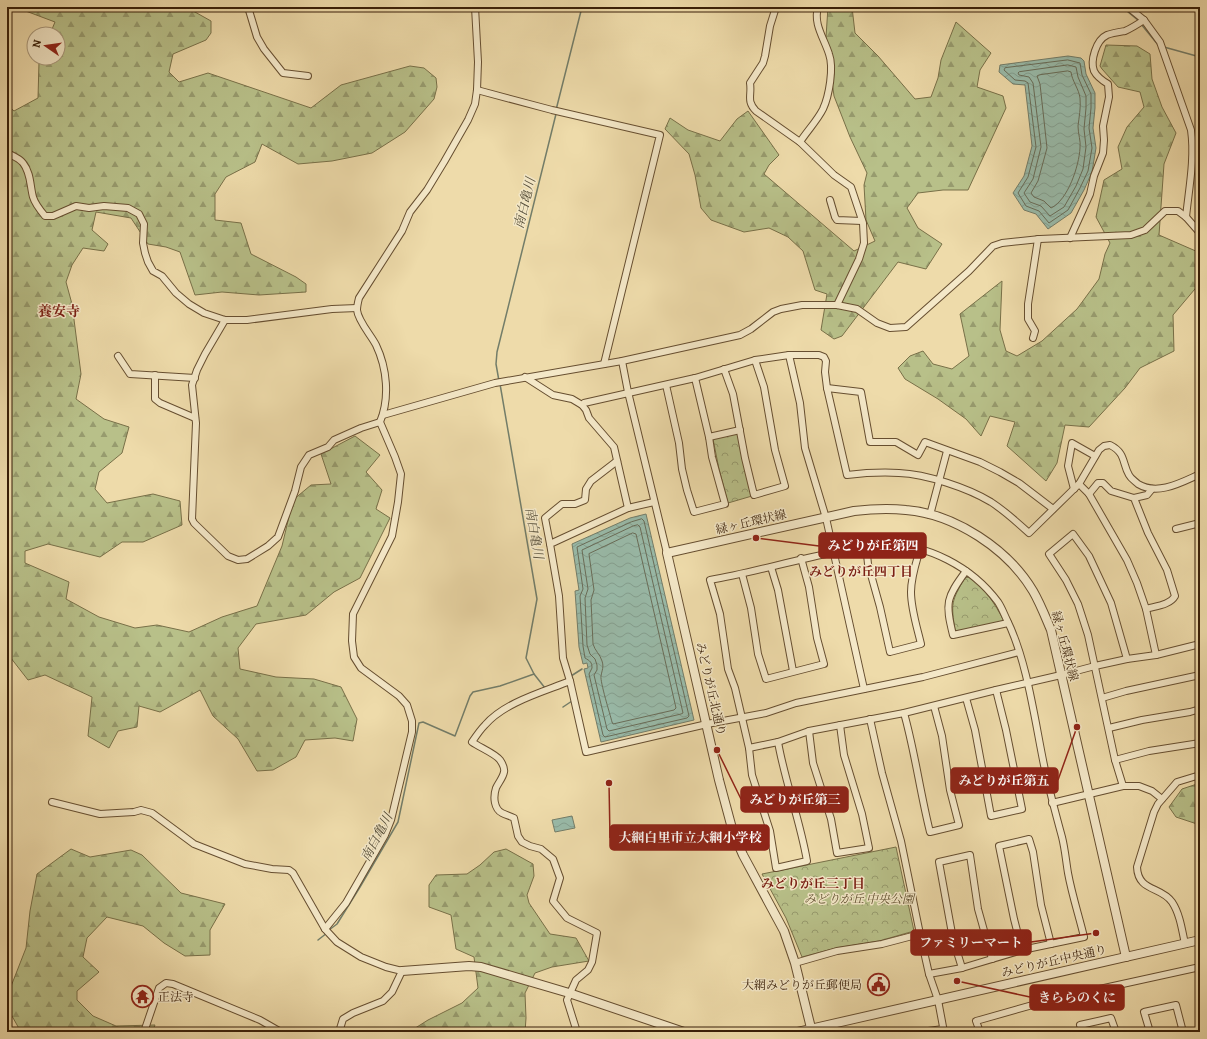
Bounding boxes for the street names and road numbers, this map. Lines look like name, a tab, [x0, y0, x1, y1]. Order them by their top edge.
street label: 緑ヶ丘環状線	[714, 506, 788, 538]
street label: 緑ヶ丘環状線	[1048, 609, 1082, 683]
street label: みどりが丘北通り	[692, 640, 730, 738]
street label: みどりが丘中央通り	[1000, 941, 1108, 981]

